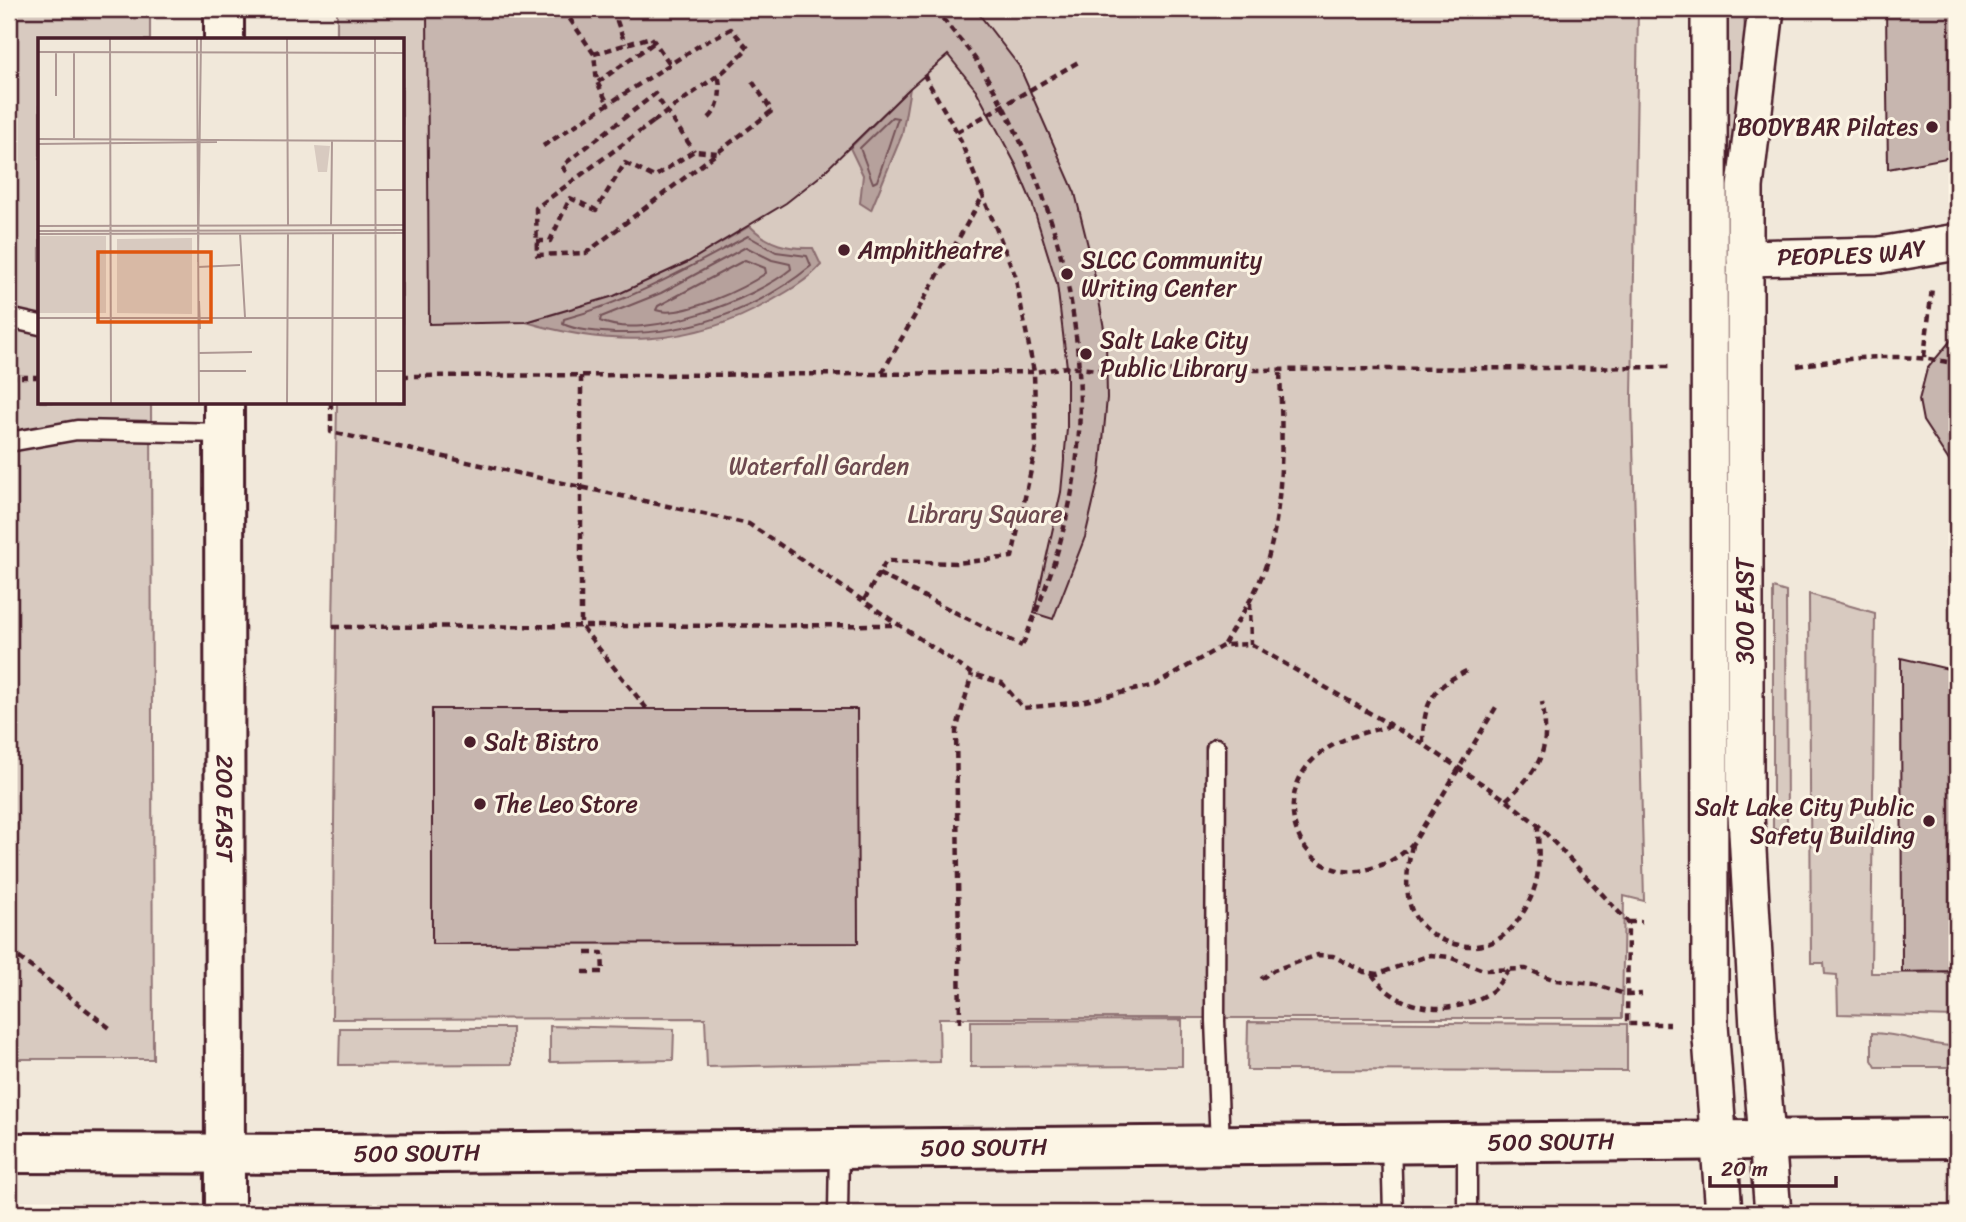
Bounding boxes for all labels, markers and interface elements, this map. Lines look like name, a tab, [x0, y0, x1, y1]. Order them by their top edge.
inset map	[38, 38, 404, 404]
place label: BODYBAR Pilates	[1737, 106, 1918, 148]
marker: BODYBAR Pilates	[1924, 119, 1940, 135]
street label: PEOPLES WAY	[1777, 226, 1930, 278]
place label: Amphitheatre	[857, 229, 1003, 271]
place label: SLCC Community Writing Center	[1081, 239, 1263, 309]
marker: Amphitheatre	[836, 242, 852, 258]
marker: SLCC Community Writing Center	[1059, 266, 1075, 282]
place label: Salt Lake City Public Library	[1100, 319, 1249, 389]
marker: Salt Lake City Public Library	[1078, 346, 1094, 362]
park label: Waterfall Garden	[729, 445, 909, 487]
park label: Library Square	[907, 493, 1063, 535]
street label: 300 EAST	[1724, 557, 1766, 664]
place label: Salt Bistro	[484, 721, 599, 763]
marker: Salt Bistro	[462, 734, 478, 750]
street label: 200 EAST	[203, 754, 246, 863]
place label: The Leo Store	[494, 783, 638, 825]
place label: Salt Lake City Public Safety Building	[1695, 786, 1915, 856]
marker: The Leo Store	[472, 796, 488, 812]
marker: Salt Lake City Public Safety Building	[1921, 813, 1937, 829]
street label: 500 SOUTH	[1487, 1120, 1615, 1164]
street label: 500 SOUTH	[920, 1126, 1048, 1169]
street label: 500 SOUTH	[353, 1132, 481, 1175]
scale bar	[1710, 1145, 1836, 1189]
text: 20 m	[1721, 1150, 1768, 1188]

